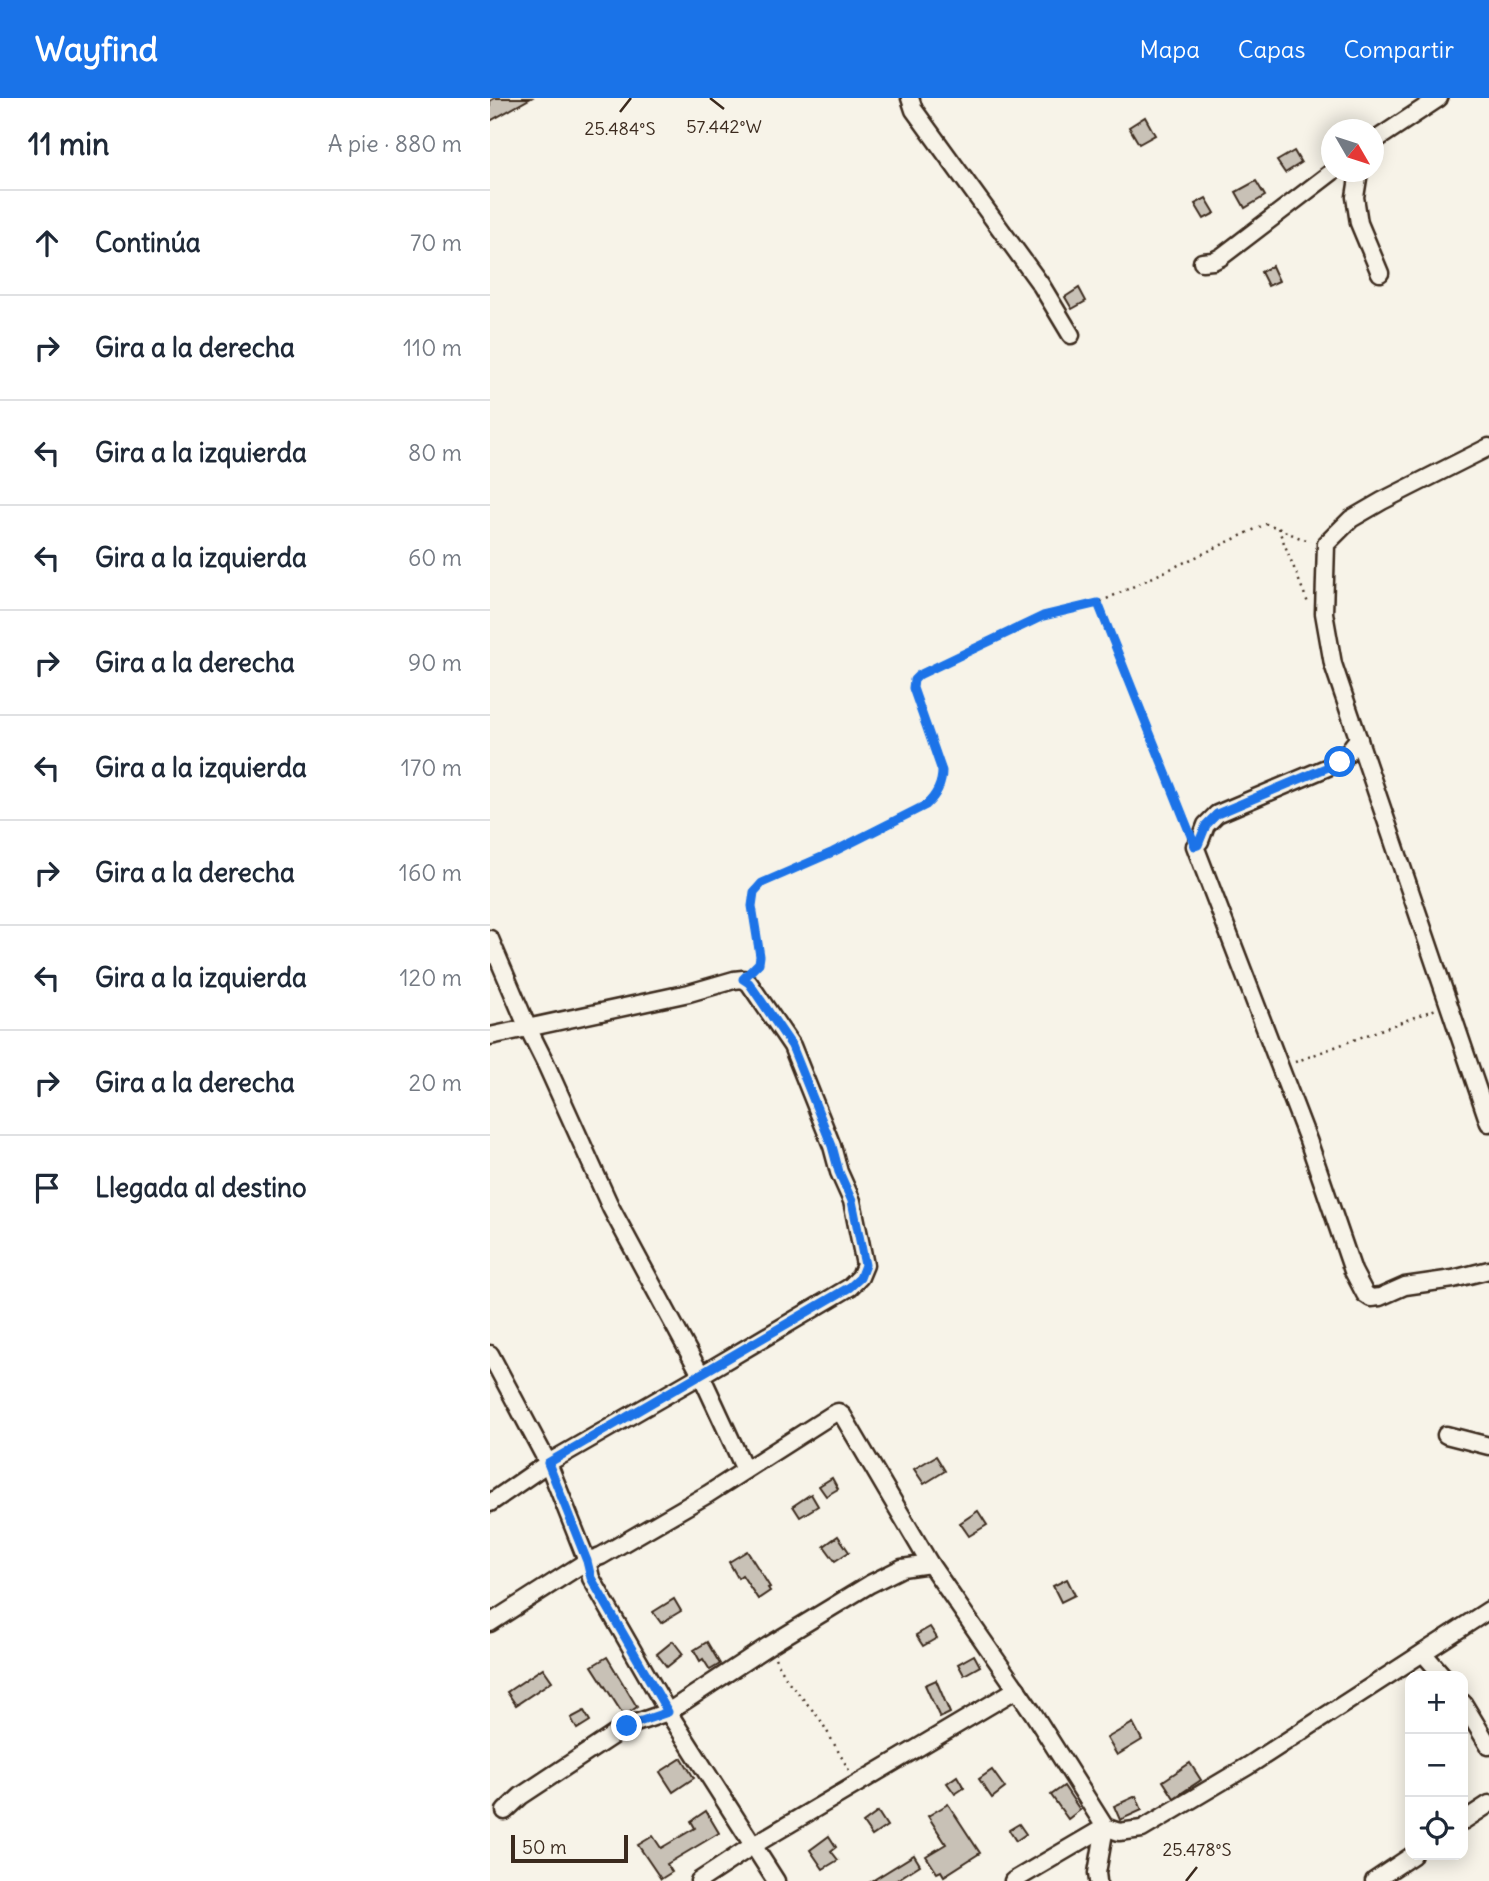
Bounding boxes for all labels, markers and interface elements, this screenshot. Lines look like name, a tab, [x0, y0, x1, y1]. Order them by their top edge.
text: Wayfind	[35, 28, 158, 70]
text: Mapa	[1139, 34, 1200, 64]
text: Capas	[1238, 34, 1305, 64]
text: Compartir	[1343, 34, 1454, 64]
text: 57.442°W	[686, 115, 762, 138]
text: 25.484°S	[585, 117, 655, 140]
north arrow	[1321, 119, 1384, 182]
text: 11 min	[28, 125, 109, 163]
text: A pie · 880 m	[328, 129, 462, 158]
icon: ahead	[28, 224, 66, 262]
text: Continúa	[95, 226, 201, 259]
text: 70 m	[410, 228, 462, 257]
icon: right	[28, 329, 66, 367]
text: Gira a la derecha	[95, 331, 295, 364]
text: 110 m	[403, 333, 462, 362]
icon: left	[28, 434, 66, 472]
text: Gira a la izquierda	[95, 436, 307, 469]
text: 80 m	[408, 438, 462, 467]
icon: left	[28, 539, 66, 577]
text: Gira a la izquierda	[95, 541, 307, 574]
text: 60 m	[408, 543, 462, 572]
icon: right	[28, 644, 66, 682]
text: Gira a la derecha	[95, 646, 295, 679]
text: 90 m	[408, 648, 462, 677]
route start	[1324, 746, 1355, 777]
icon: left	[28, 749, 66, 787]
text: Gira a la izquierda	[95, 751, 307, 784]
text: 170 m	[401, 753, 462, 782]
icon: right	[28, 854, 66, 892]
text: Gira a la derecha	[95, 856, 295, 889]
text: 160 m	[399, 858, 462, 887]
icon: left	[28, 959, 66, 997]
text: Gira a la izquierda	[95, 961, 307, 994]
text: 120 m	[399, 963, 462, 992]
icon: right	[28, 1064, 66, 1102]
text: Gira a la derecha	[95, 1066, 295, 1099]
text: 20 m	[409, 1068, 462, 1097]
icon: arrive	[28, 1169, 66, 1207]
text: Llegada al destino	[95, 1171, 307, 1204]
map controls	[1405, 1671, 1468, 1860]
button: +	[1405, 1671, 1468, 1734]
route end	[611, 1710, 642, 1741]
button: −	[1405, 1734, 1468, 1797]
button: locate	[1405, 1797, 1468, 1860]
scale bar	[511, 1832, 628, 1864]
text: 50 m	[522, 1835, 567, 1859]
text: 25.478°S	[1162, 1838, 1232, 1861]

